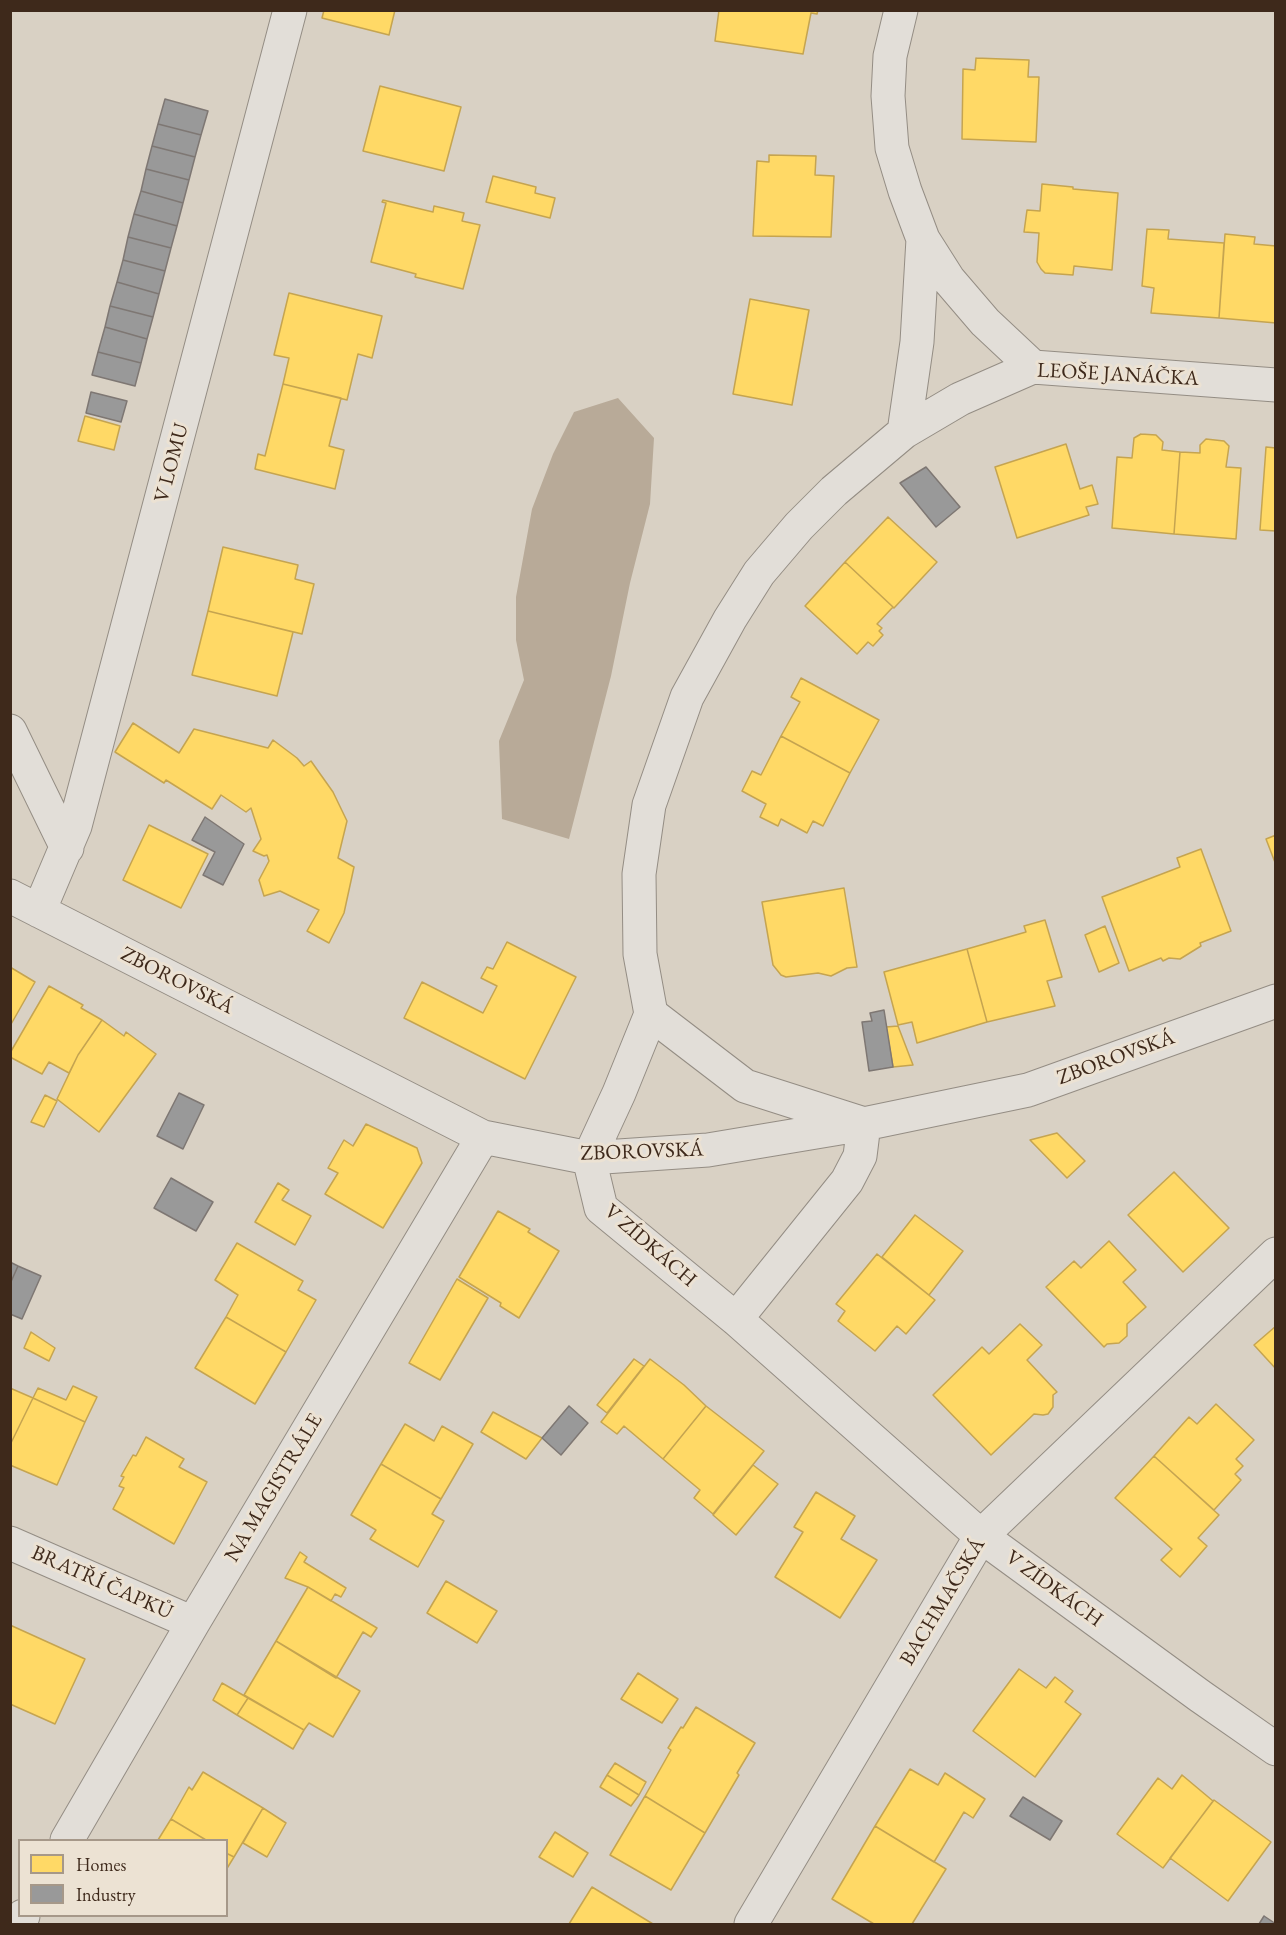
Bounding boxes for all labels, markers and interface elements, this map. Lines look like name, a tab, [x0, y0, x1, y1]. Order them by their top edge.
street label: LEOŠE JANÁČKA	[1037, 358, 1199, 392]
street label: V LOMU	[149, 421, 195, 505]
street label: ZBOROVSKÁ	[116, 942, 238, 1020]
street label: ZBOROVSKÁ	[1054, 1025, 1178, 1091]
street label: ZBOROVSKÁ	[580, 1137, 704, 1167]
street label: V ZÍDKÁCH	[599, 1199, 701, 1293]
street label: NA MAGISTRÁLE	[220, 1409, 328, 1567]
street label: BACHMAČSKÁ	[895, 1534, 991, 1670]
street label: BRATŘÍ ČAPKŮ	[27, 1541, 177, 1625]
street label: V ZÍDKÁCH	[1000, 1545, 1108, 1633]
legend	[18, 1839, 228, 1917]
text: Homes	[76, 1853, 126, 1876]
text: Industry	[76, 1883, 136, 1906]

